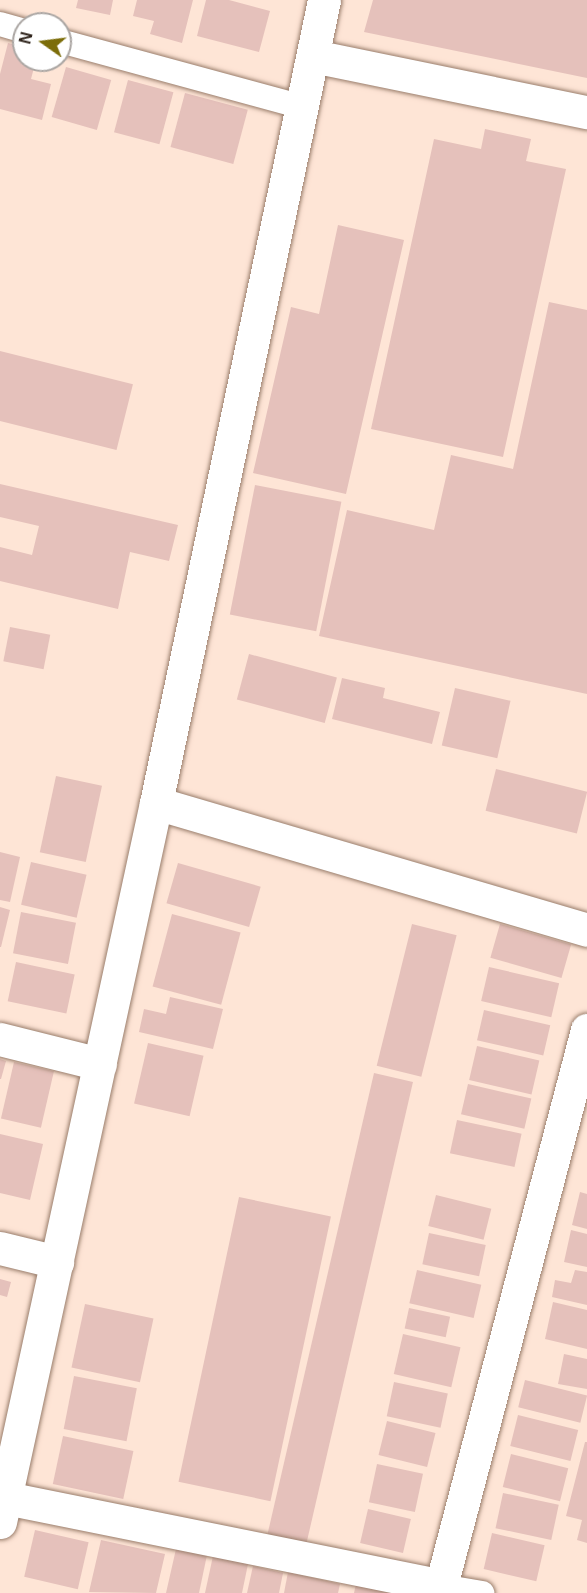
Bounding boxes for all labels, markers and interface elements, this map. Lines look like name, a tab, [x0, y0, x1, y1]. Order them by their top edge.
north arrow	[12, 12, 72, 72]
text: N	[16, 30, 36, 46]

